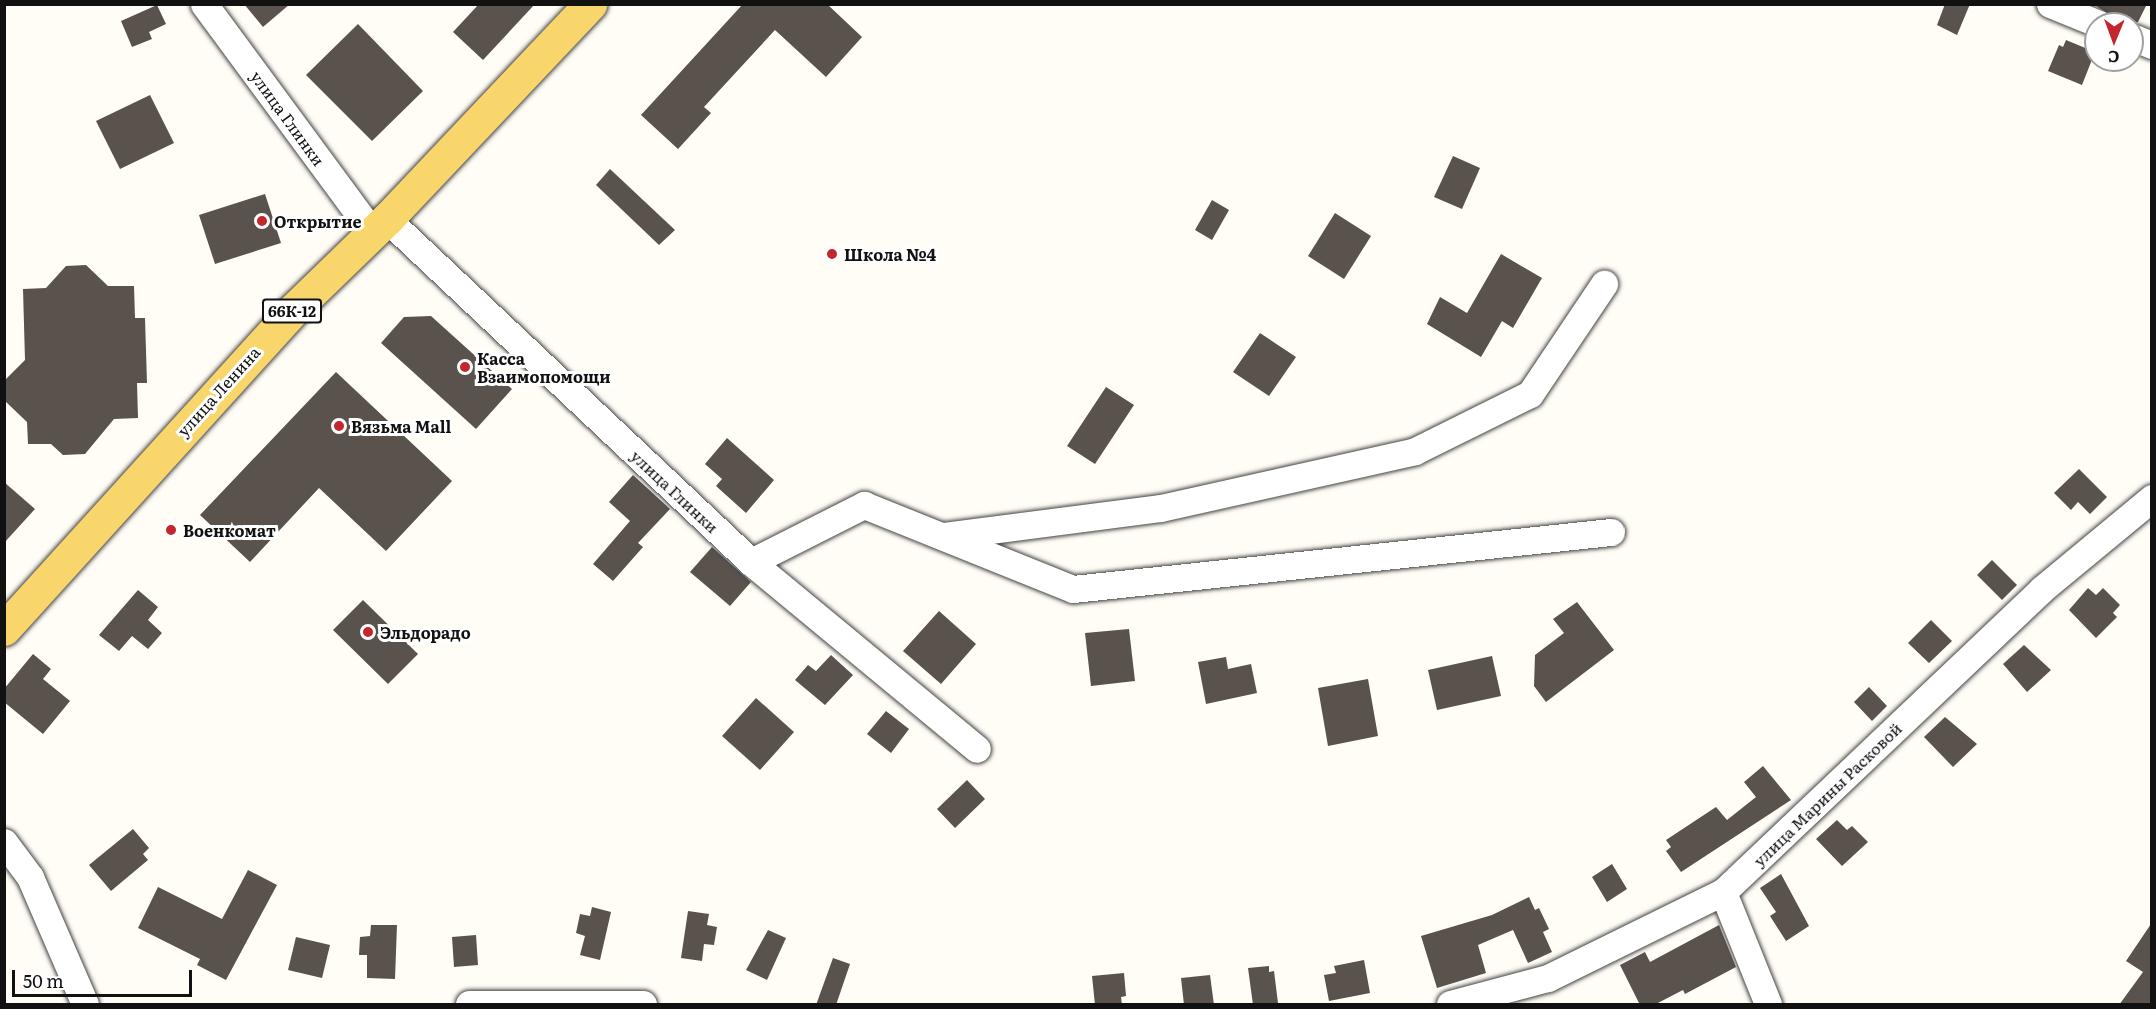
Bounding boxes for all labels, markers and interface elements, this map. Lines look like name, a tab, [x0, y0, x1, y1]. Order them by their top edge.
north arrow	[2084, 12, 2144, 72]
text: С	[2108, 46, 2120, 70]
street label: улица Глинки	[247, 67, 329, 169]
place label: Открытие	[274, 211, 362, 231]
marker: Открытие	[255, 214, 269, 228]
place label: Школа №4	[844, 244, 936, 264]
marker: Школа №4	[825, 247, 839, 261]
road number: 66К-12	[262, 299, 322, 323]
street label: улица Ленина	[173, 342, 263, 440]
place label: Касса Взаимопомощи	[477, 348, 611, 386]
marker: Касса Взаимопомощи	[458, 360, 472, 374]
place label: Вязьма Mall	[351, 416, 451, 436]
marker: Вязьма Mall	[332, 419, 346, 433]
street label: улица Глинки	[627, 446, 723, 536]
place label: Военкомат	[183, 520, 276, 540]
marker: Военкомат	[164, 523, 178, 537]
place label: Эльдорадо	[380, 622, 471, 642]
marker: Эльдорадо	[361, 625, 375, 639]
street label: улица Марины Расковой	[1749, 718, 1905, 870]
scale bar	[15, 958, 195, 996]
text: 50 m	[23, 967, 64, 994]

